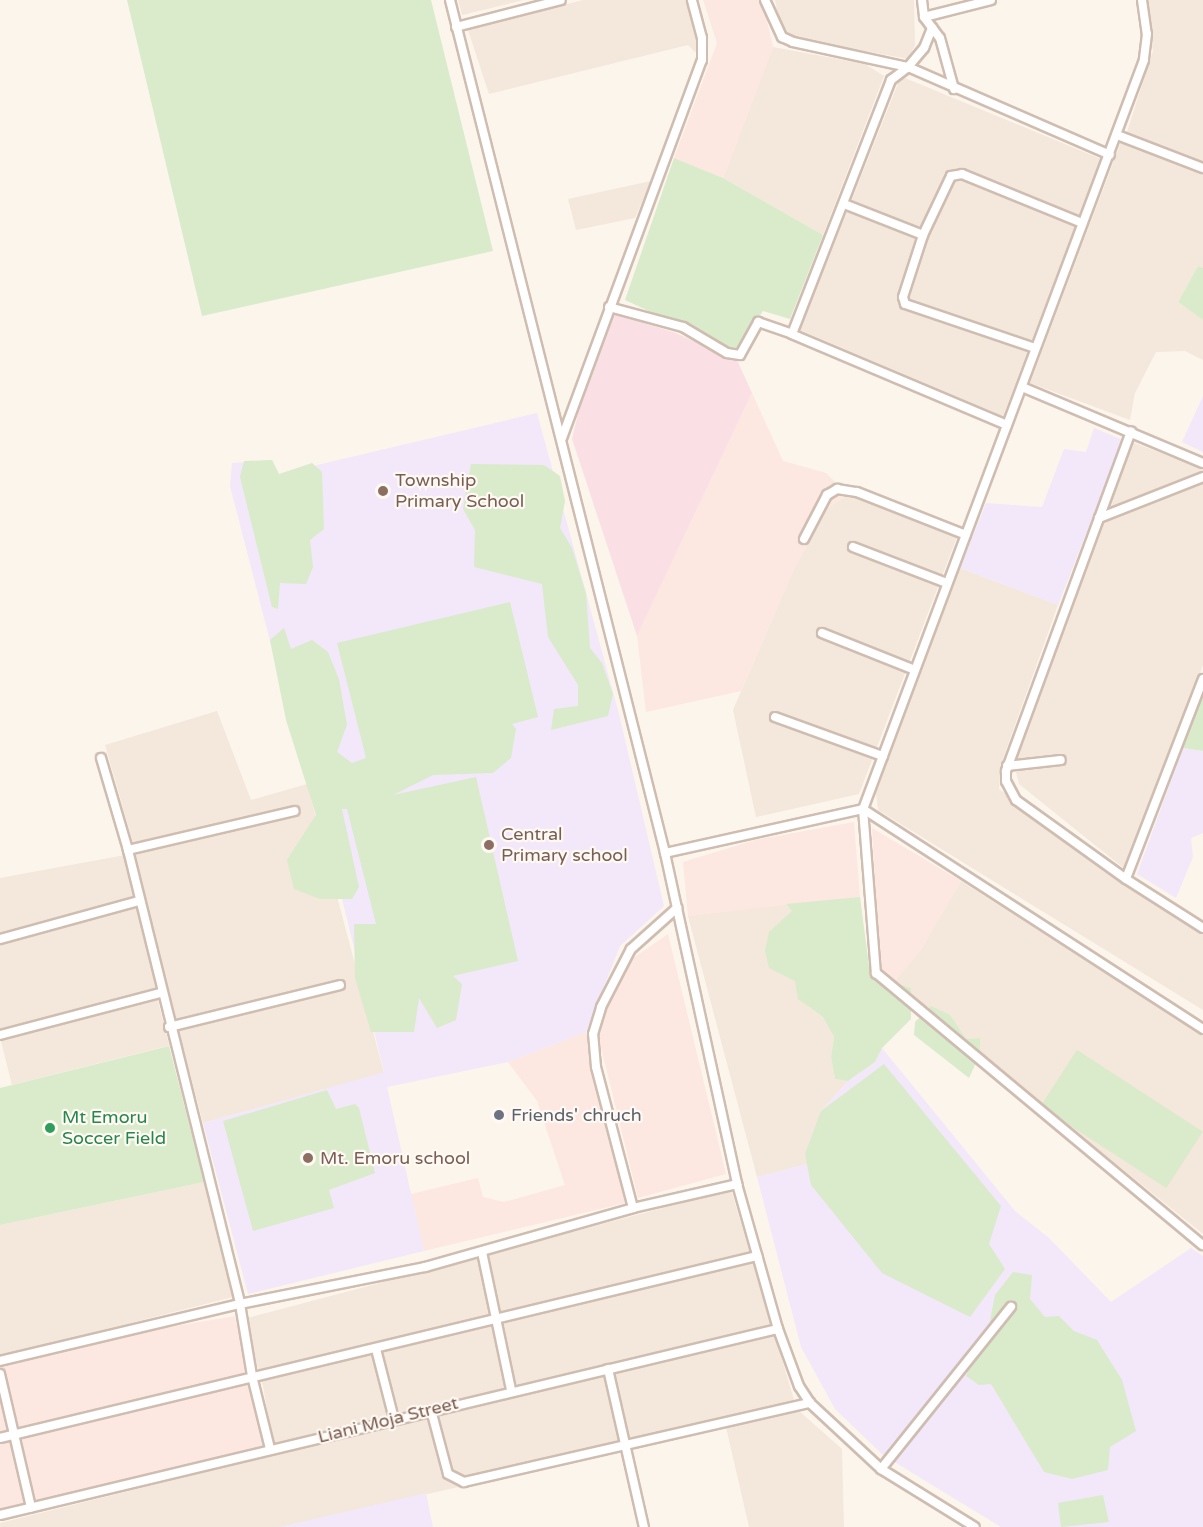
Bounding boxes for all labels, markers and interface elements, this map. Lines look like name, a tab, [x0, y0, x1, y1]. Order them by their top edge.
place label: Township Primary School	[395, 470, 524, 512]
marker: Township Primary School	[376, 484, 390, 498]
place label: Central Primary school	[501, 824, 628, 866]
marker: Central Primary school	[482, 838, 496, 852]
place label: Friends' chruch	[511, 1104, 642, 1126]
place label: Mt Emoru Soccer Field	[62, 1107, 166, 1150]
marker: Friends' chruch	[492, 1108, 506, 1122]
marker: Mt Emoru Soccer Field	[43, 1121, 57, 1135]
place label: Mt. Emoru school	[320, 1147, 470, 1169]
marker: Mt. Emoru school	[301, 1151, 315, 1165]
street label: Liani Moja Street	[316, 1392, 460, 1448]

